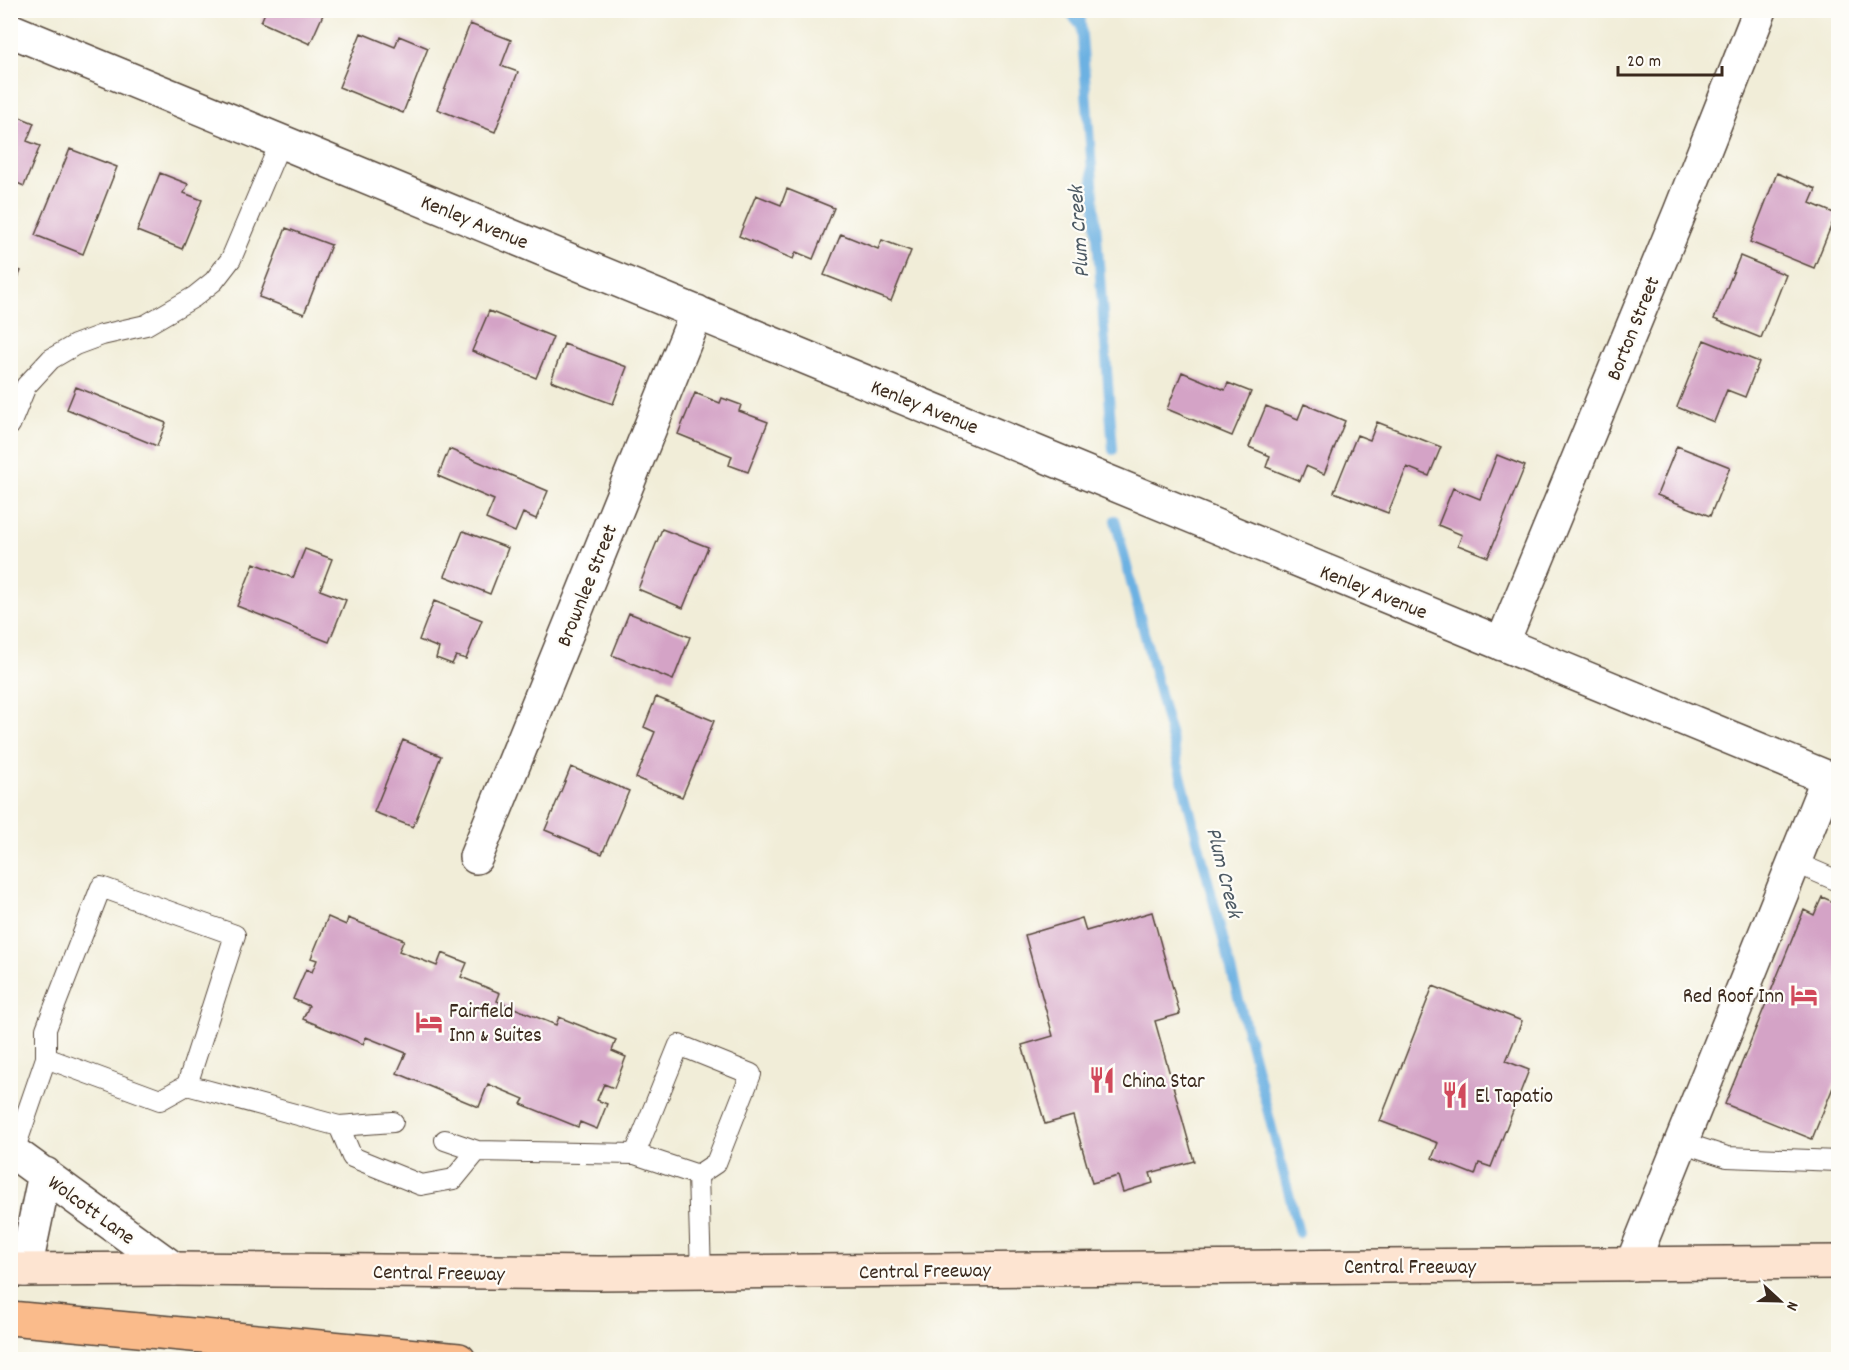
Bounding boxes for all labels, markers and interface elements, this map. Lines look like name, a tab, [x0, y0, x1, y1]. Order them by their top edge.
scale bar	[1618, 39, 1722, 77]
text: 20 m	[1627, 50, 1661, 75]
water label: Plum Creek	[1062, 183, 1099, 279]
street label: Kenley Avenue	[416, 189, 532, 259]
street label: Borton Street	[1600, 272, 1669, 386]
street label: Kenley Avenue	[866, 374, 982, 444]
street label: Brownlee Street	[551, 520, 627, 652]
street label: Kenley Avenue	[1315, 559, 1431, 629]
water label: Plum Creek	[1196, 824, 1249, 923]
hotel icon: Red Roof Inn	[1789, 980, 1819, 1010]
place label: Red Roof Inn	[1683, 983, 1784, 1013]
place label: Fairfield Inn & Suites	[449, 998, 542, 1052]
hotel icon: Fairfield Inn & Suites	[414, 1007, 444, 1037]
restaurant icon: China Star	[1087, 1065, 1117, 1095]
place label: China Star	[1122, 1068, 1205, 1098]
restaurant icon: El Tapatio	[1440, 1080, 1470, 1110]
place label: El Tapatio	[1475, 1083, 1553, 1113]
street label: Wolcott Lane	[40, 1169, 140, 1254]
street label: Central Freeway	[1344, 1254, 1477, 1284]
street label: Central Freeway	[859, 1257, 992, 1289]
street label: Central Freeway	[373, 1259, 506, 1291]
north arrow	[1750, 1271, 1810, 1331]
text: N	[1779, 1298, 1804, 1314]

